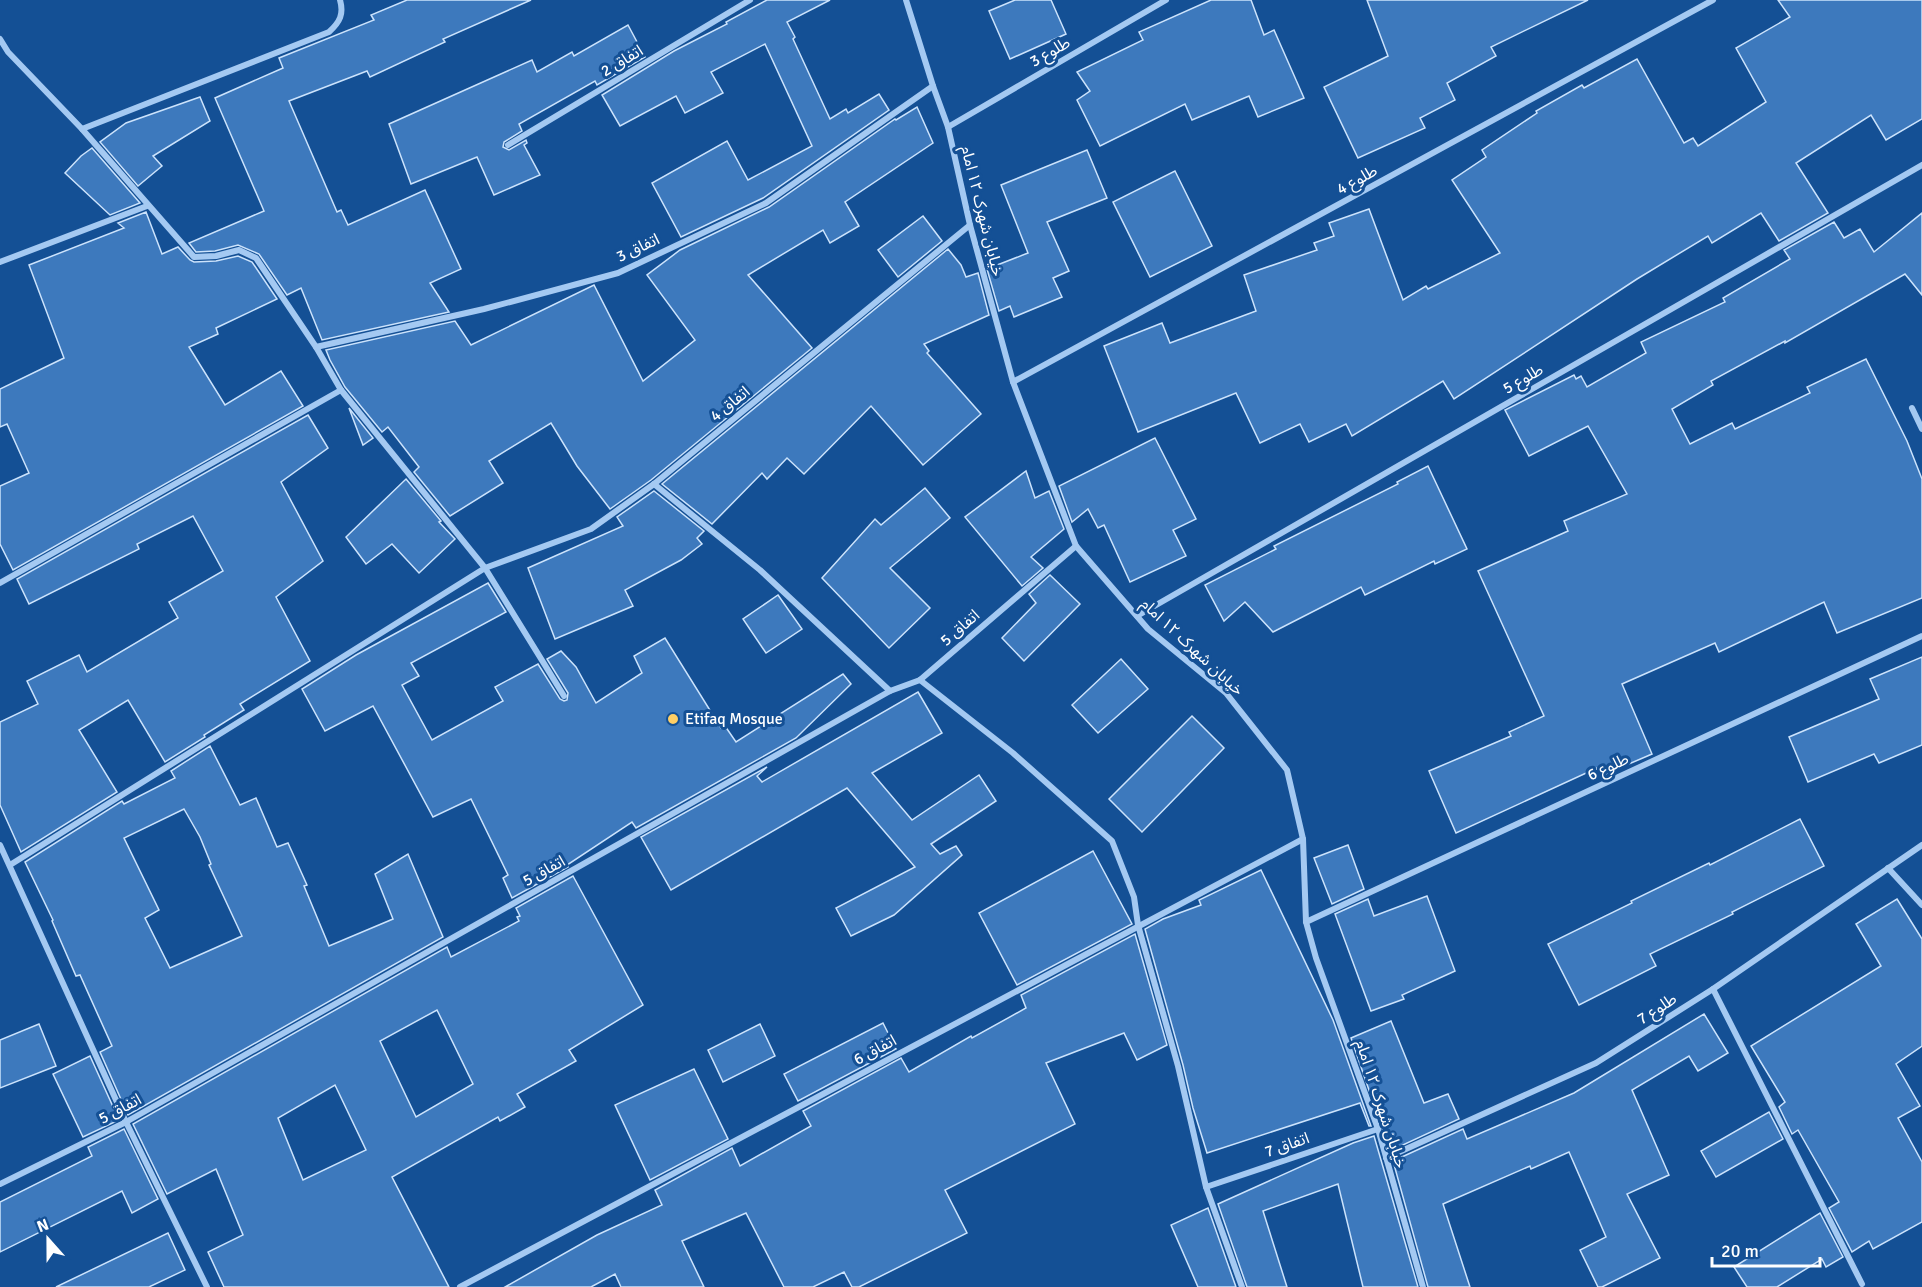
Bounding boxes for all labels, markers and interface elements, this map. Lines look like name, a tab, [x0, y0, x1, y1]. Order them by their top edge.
street label: طلوع 3	[1026, 32, 1075, 73]
street label: اتفاق 2	[597, 41, 647, 81]
street label: خیابان شهرک ۱۲ امام	[954, 144, 1008, 279]
street label: طلوع 4	[1333, 161, 1382, 201]
street label: اتفاق 3	[613, 229, 663, 267]
street label: طلوع 5	[1499, 359, 1548, 400]
street label: اتفاق 4	[706, 382, 754, 426]
street label: خیابان شهرک ۱۲ امام	[1135, 594, 1248, 701]
street label: اتفاق 5	[936, 605, 984, 651]
place label: Etifaq Mosque	[685, 709, 783, 729]
marker: Etifaq Mosque	[666, 712, 680, 726]
street label: طلوع 6	[1584, 749, 1633, 787]
street label: اتفاق 5	[519, 851, 569, 891]
street label: طلوع 7	[1633, 989, 1682, 1031]
street label: اتفاق 6	[850, 1030, 900, 1070]
street label: خیابان شهرک ۱۲ امام	[1349, 1037, 1411, 1171]
street label: اتفاق 5	[95, 1089, 145, 1129]
street label: اتفاق 7	[1262, 1128, 1312, 1162]
north arrow	[18, 1209, 78, 1269]
text: N	[34, 1215, 52, 1237]
scale bar	[1712, 1230, 1820, 1268]
text: 20 m	[1721, 1240, 1759, 1262]

